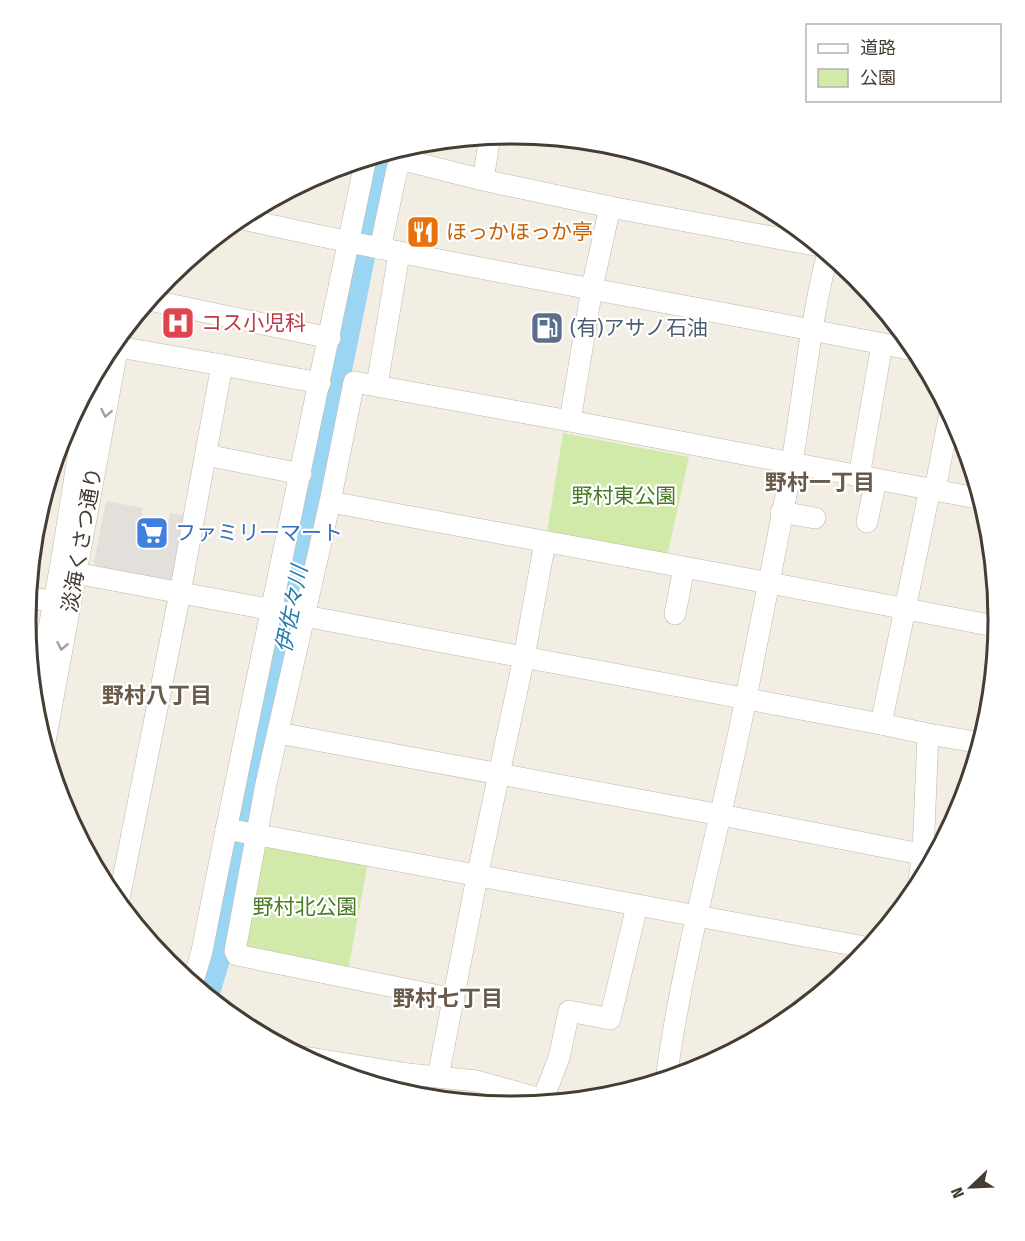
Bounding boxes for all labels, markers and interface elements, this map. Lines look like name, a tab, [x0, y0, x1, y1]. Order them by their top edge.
legend	[806, 24, 1001, 102]
text: 道路	[860, 37, 896, 59]
text: 公園	[860, 67, 896, 89]
restaurant icon: ほっかほっか亭	[405, 214, 441, 250]
place label: ほっかほっか亭	[446, 219, 593, 245]
hospital icon: コス小児科	[160, 305, 196, 341]
place label: コス小児科	[201, 310, 306, 336]
fuel station icon: (有)アサノ石油	[529, 310, 565, 346]
place label: (有)アサノ石油	[570, 315, 708, 341]
one-way arrow	[100, 407, 113, 417]
street label: 淡海くさつ通り	[56, 465, 108, 615]
district label: 野村一丁目	[765, 469, 875, 496]
park label: 野村東公園	[572, 483, 677, 509]
supermarket icon: ファミリーマート	[134, 515, 170, 551]
place label: ファミリーマート	[175, 520, 343, 546]
water label: 伊佐々川	[270, 561, 314, 655]
one-way arrow	[57, 640, 70, 650]
district label: 野村八丁目	[102, 682, 212, 709]
park label: 野村北公園	[253, 894, 358, 920]
district label: 野村七丁目	[393, 985, 503, 1012]
north arrow	[941, 1157, 1001, 1217]
text: N	[947, 1185, 968, 1201]

